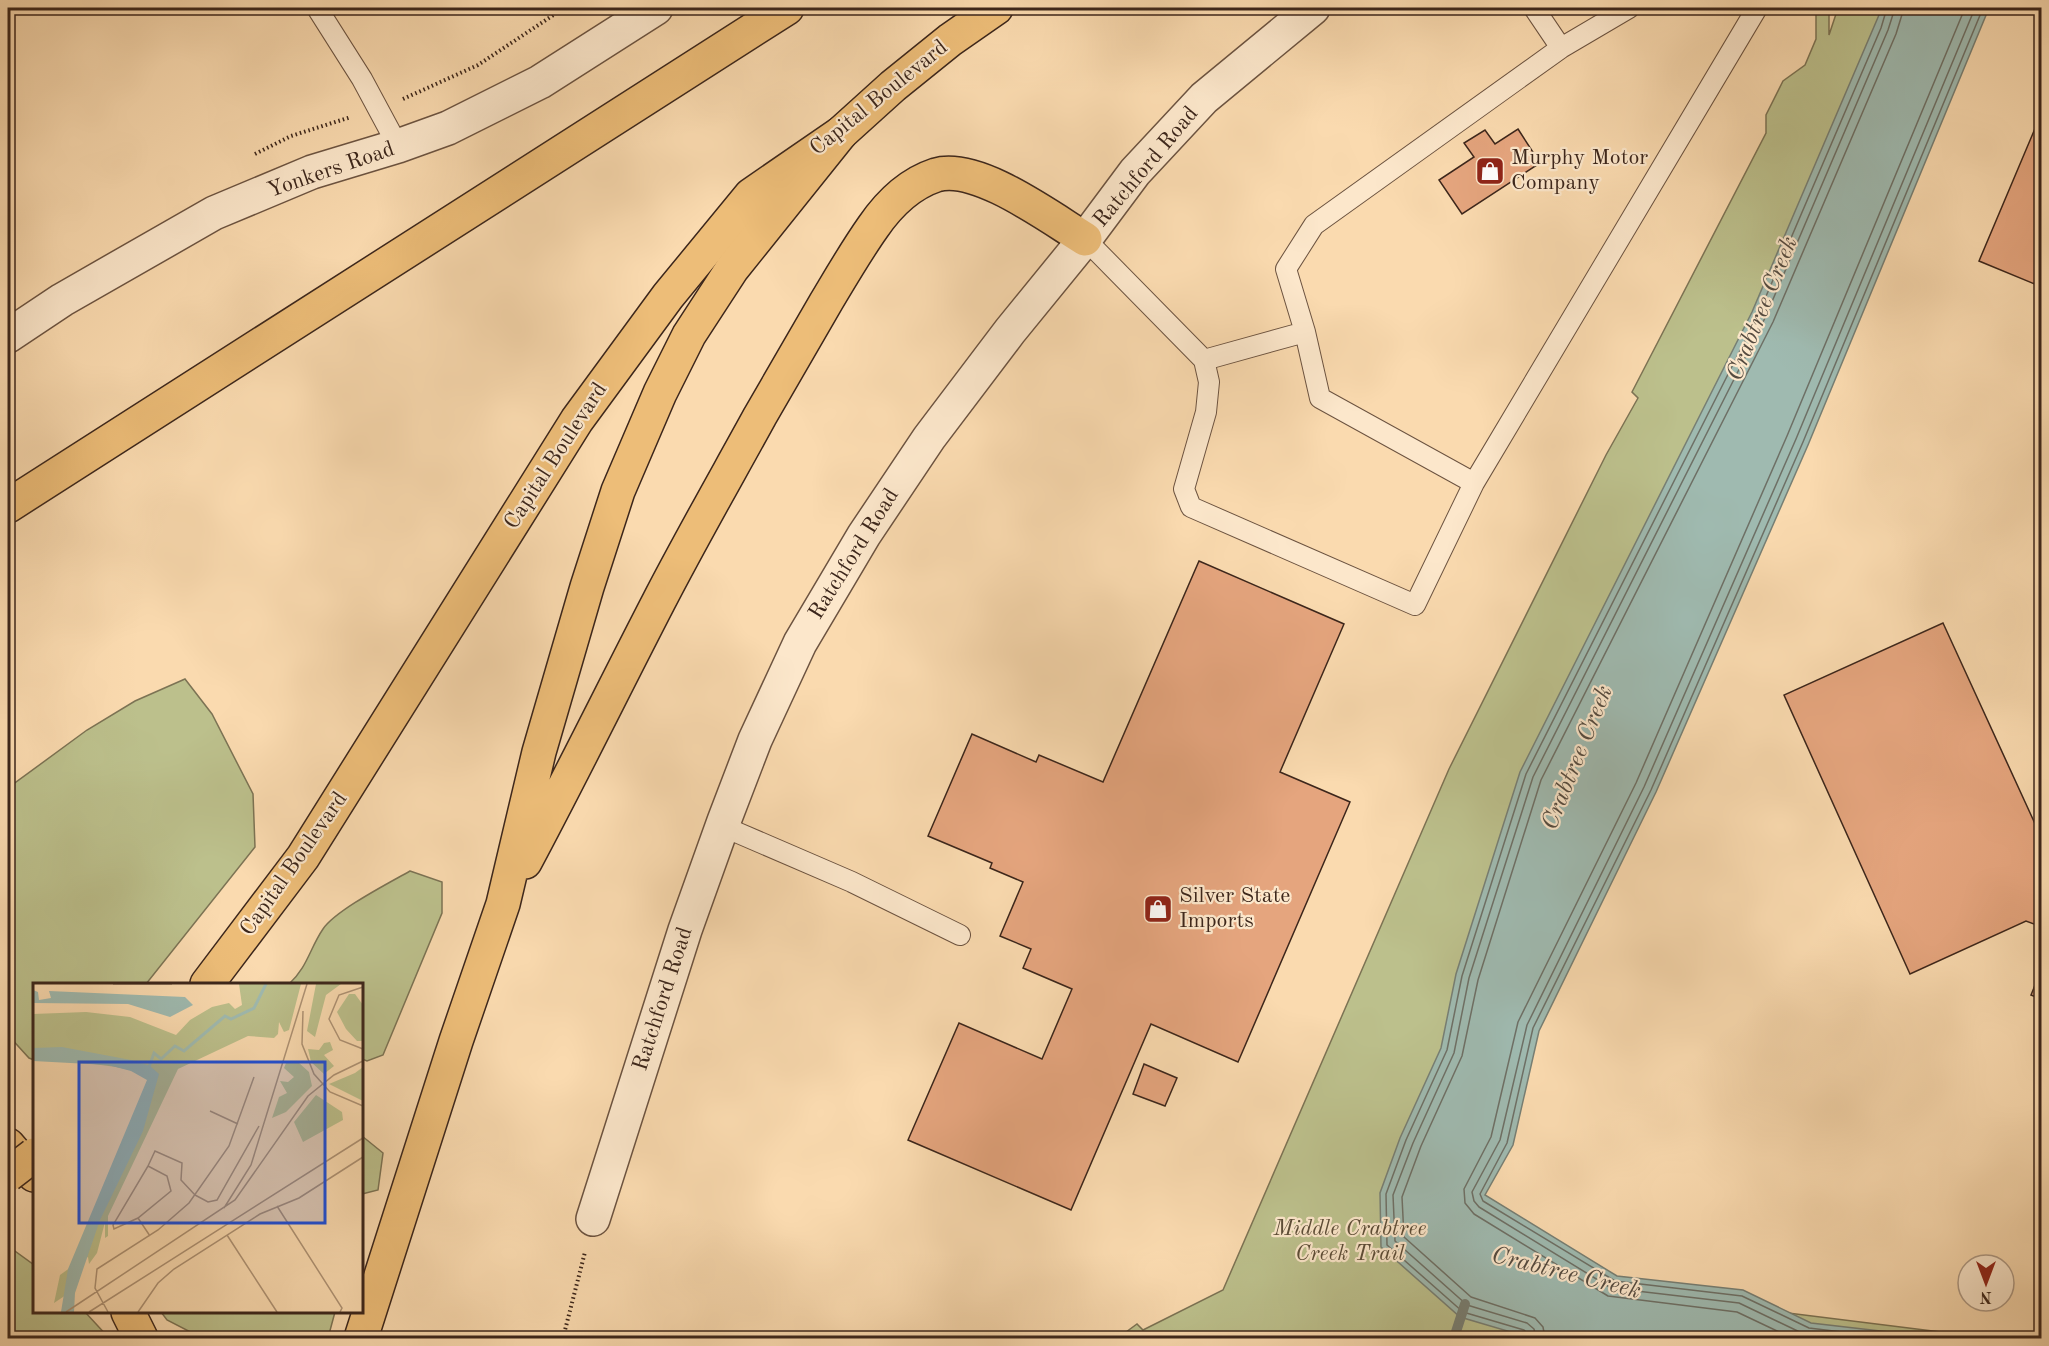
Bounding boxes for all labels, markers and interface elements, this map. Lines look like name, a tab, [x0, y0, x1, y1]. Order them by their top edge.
street label: Capital Boulevard	[806, 36, 952, 160]
street label: Ratchford Road	[1089, 103, 1203, 231]
street label: Yonkers Road	[265, 138, 397, 202]
place label: Murphy Motor Company	[1511, 147, 1648, 194]
shop icon: Murphy Motor Company	[1474, 155, 1506, 187]
water label: Crabtree Creek	[1723, 234, 1803, 384]
street label: Capital Boulevard	[501, 379, 611, 533]
street label: Ratchford Road	[805, 485, 903, 623]
water label: Crabtree Creek	[1538, 683, 1618, 833]
street label: Capital Boulevard	[236, 788, 352, 940]
place label: Silver State Imports	[1179, 885, 1290, 932]
shop icon: Silver State Imports	[1142, 893, 1174, 925]
street label: Ratchford Road	[629, 924, 697, 1074]
inset map	[33, 983, 363, 1313]
park label: Middle Crabtree Creek Trail	[1273, 1218, 1427, 1265]
water label: Crabtree Creek	[1489, 1244, 1643, 1304]
north arrow	[1956, 1253, 2016, 1313]
text: N	[1979, 1288, 1992, 1304]

